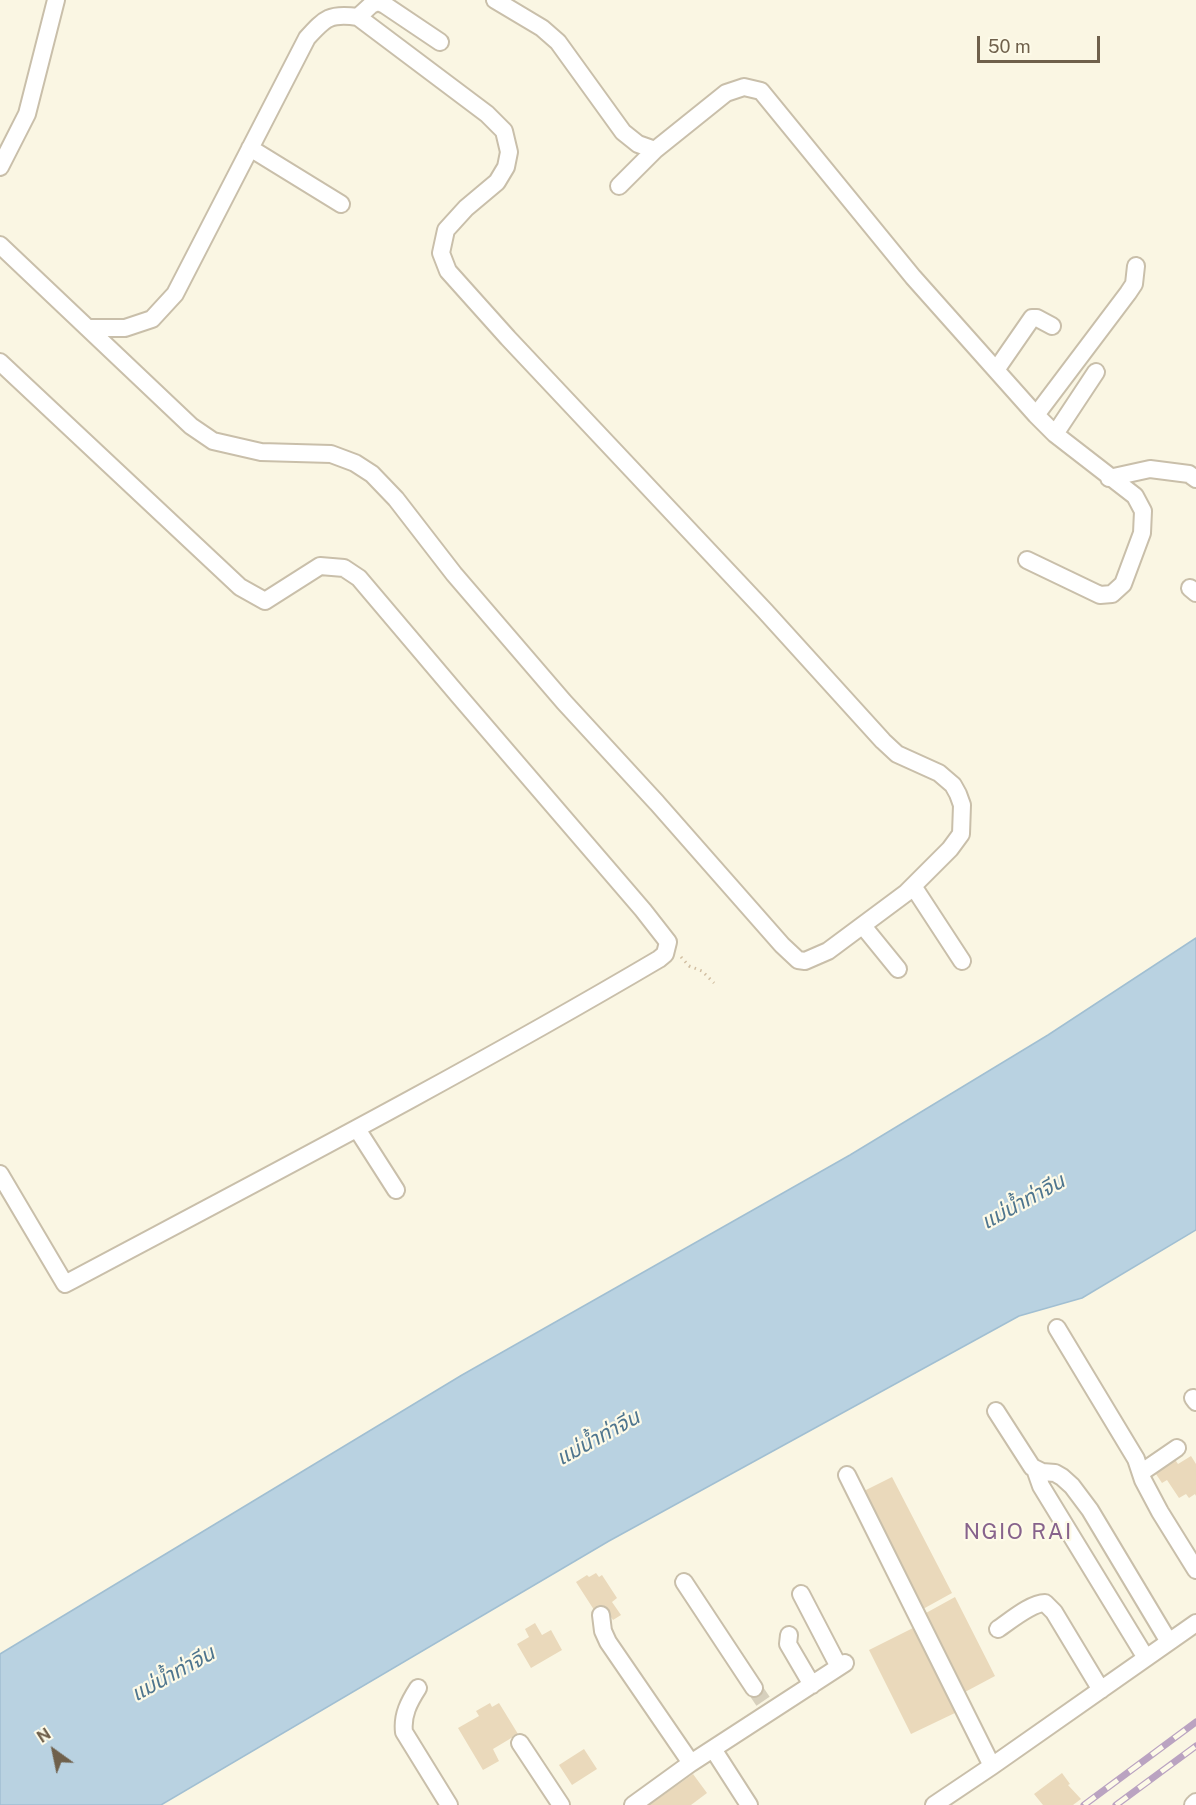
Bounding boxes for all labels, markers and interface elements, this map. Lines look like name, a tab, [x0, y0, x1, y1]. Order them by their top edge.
scale bar	[980, 24, 1103, 62]
text: 50 m	[988, 36, 1031, 57]
water label: แม่น้ำท่าจีน	[977, 1169, 1069, 1235]
water label: แม่น้ำท่าจีน	[552, 1405, 644, 1471]
district label: NGIO RAI	[963, 1519, 1073, 1545]
water label: แม่น้ำท่าจีน	[127, 1641, 219, 1707]
north arrow	[24, 1721, 84, 1781]
text: N	[33, 1724, 54, 1747]

